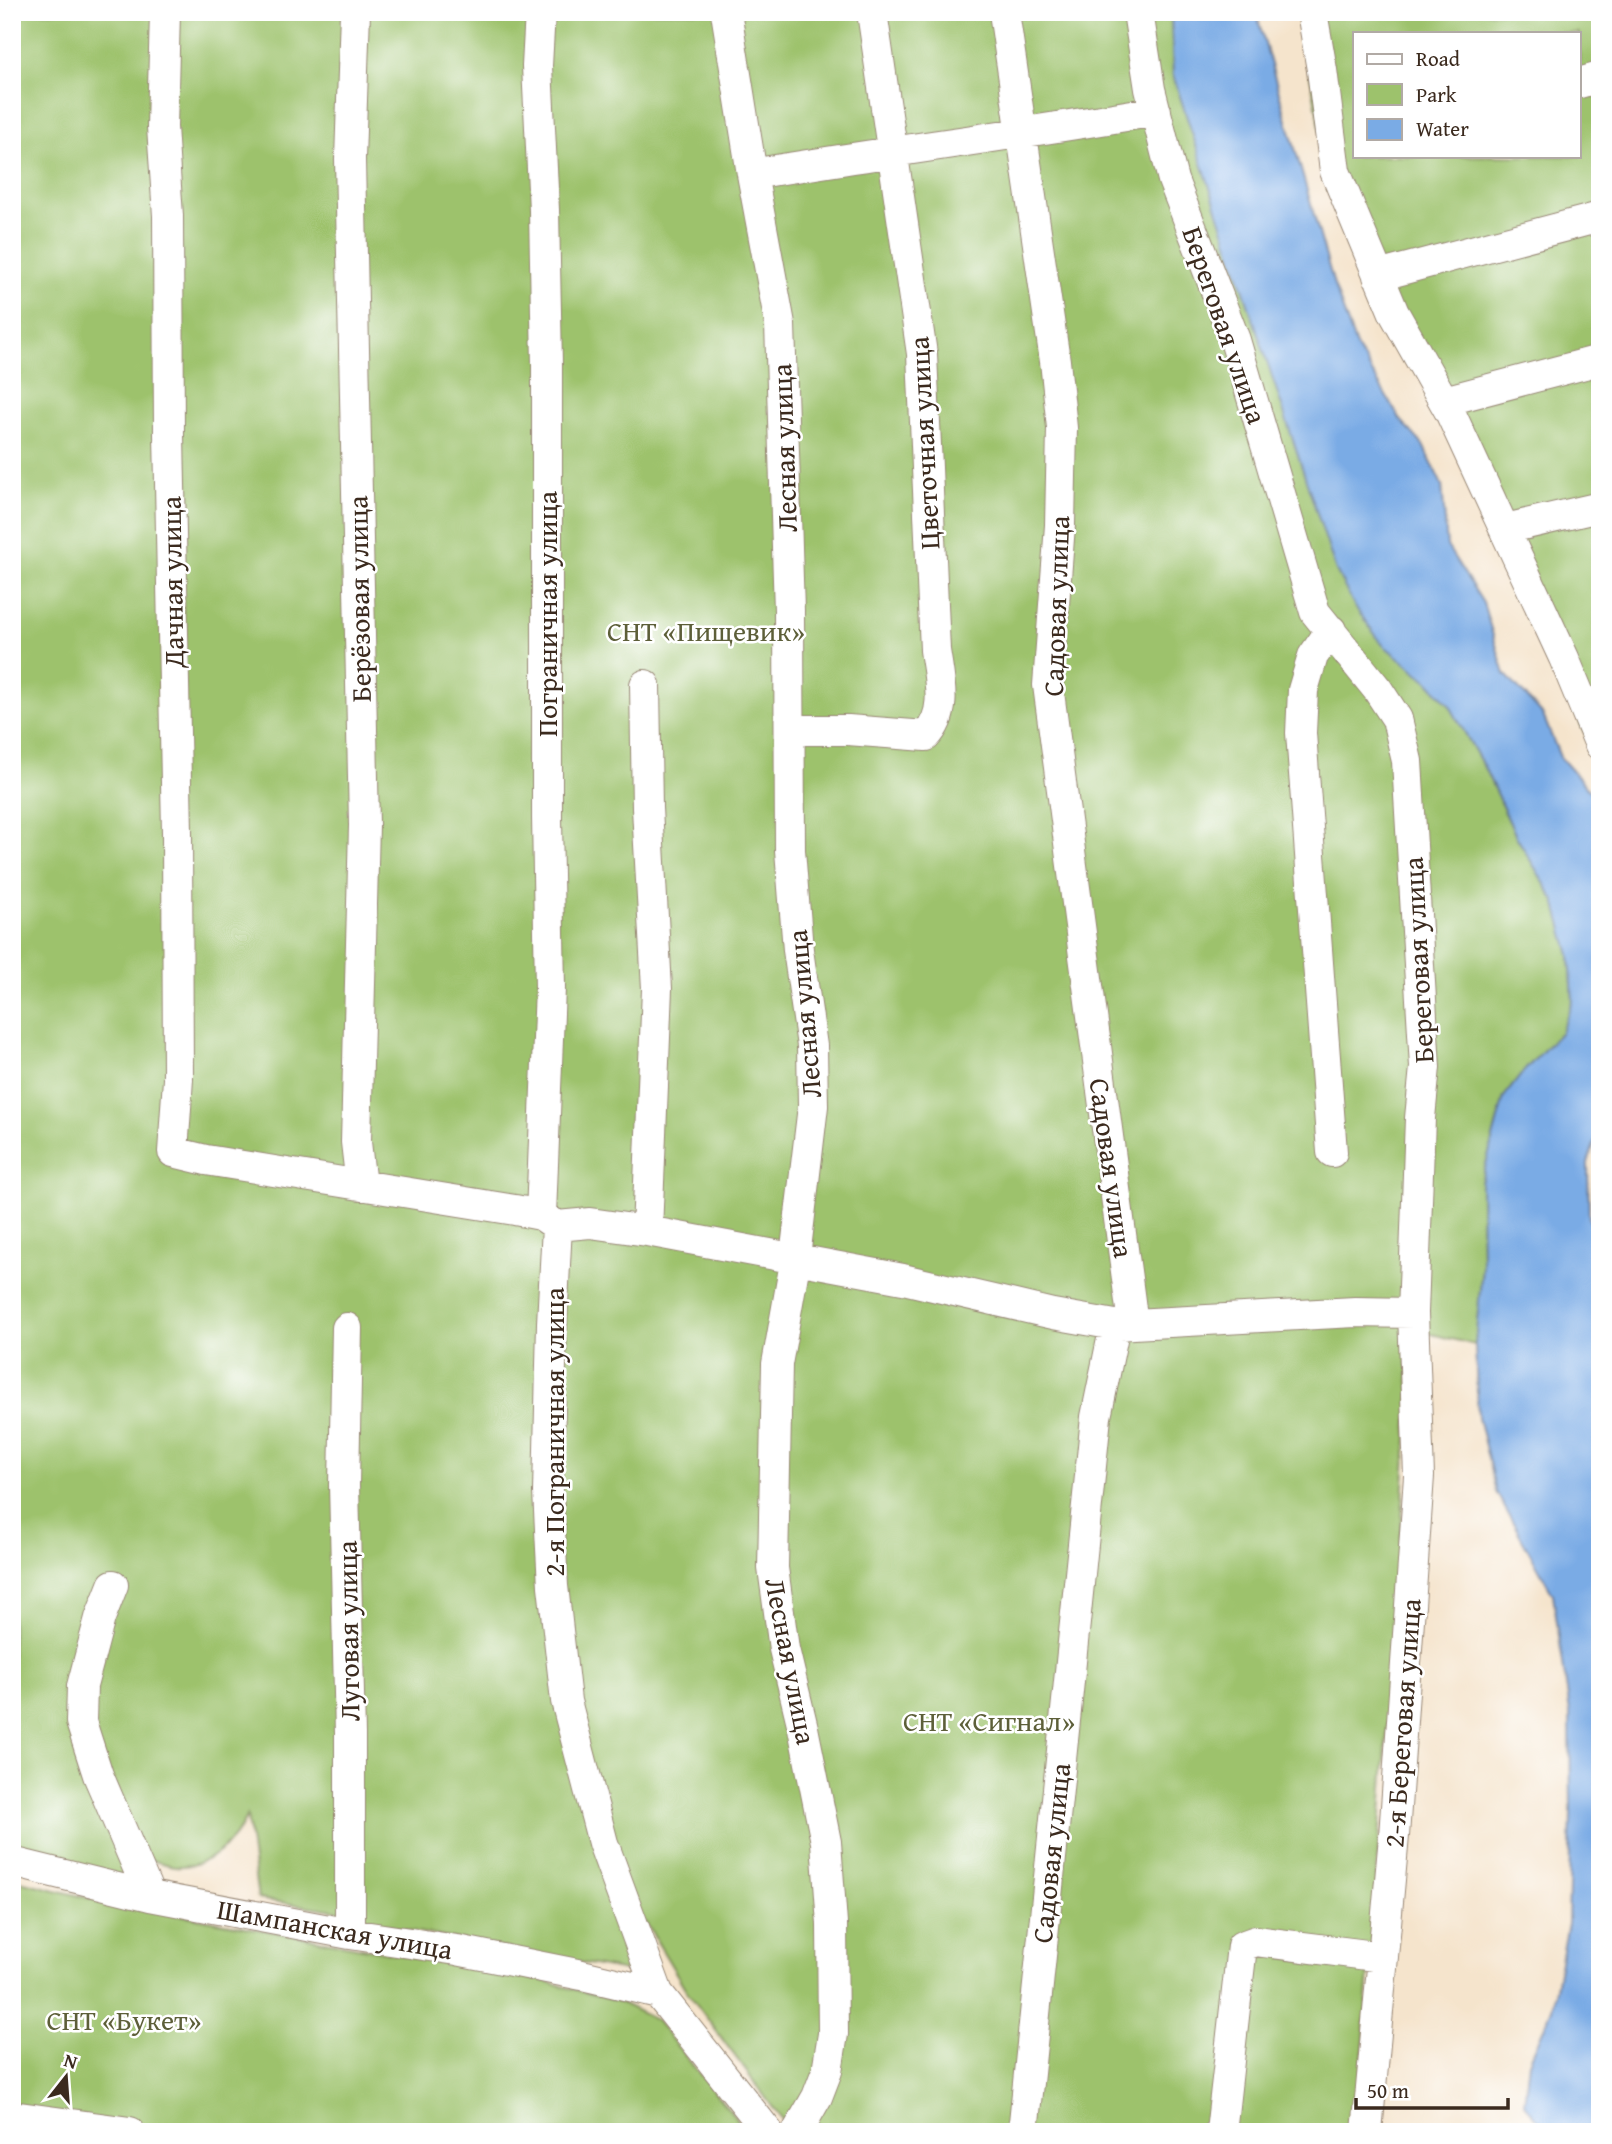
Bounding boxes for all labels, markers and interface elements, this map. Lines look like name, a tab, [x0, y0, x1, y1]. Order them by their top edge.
legend	[1353, 32, 1580, 158]
text: Road	[1416, 43, 1461, 74]
text: Park	[1416, 79, 1457, 110]
text: Water	[1416, 113, 1469, 144]
street label: Береговая улица	[1173, 221, 1279, 430]
street label: Цветочная улица	[897, 335, 950, 551]
street label: Лесная улица	[760, 362, 807, 533]
street label: Пограничная улица	[526, 490, 567, 737]
street label: Дачная улица	[149, 495, 194, 669]
street label: Берёзовая улица	[336, 495, 381, 703]
street label: Садовая улица	[1032, 514, 1079, 697]
park label: СНТ «Пищевик»	[607, 610, 805, 651]
street label: Береговая улица	[1392, 855, 1443, 1064]
street label: Лесная улица	[776, 927, 831, 1100]
street label: Садовая улица	[1080, 1075, 1145, 1261]
street label: 2-я Пограничная улица	[533, 1287, 574, 1577]
street label: Луговая улица	[325, 1539, 370, 1722]
street label: Лесная улица	[755, 1574, 828, 1748]
street label: 2-я Береговая улица	[1372, 1596, 1431, 1849]
park label: СНТ «Сигнал»	[903, 1700, 1075, 1741]
street label: Садовая улица	[1021, 1760, 1080, 1945]
street label: Шампанская улица	[214, 1888, 457, 1970]
park label: СНТ «Букет»	[47, 1999, 201, 2040]
north arrow	[32, 2042, 102, 2112]
text: N	[61, 2045, 81, 2076]
scale bar	[1356, 2067, 1509, 2111]
text: 50 m	[1367, 2075, 1409, 2106]

